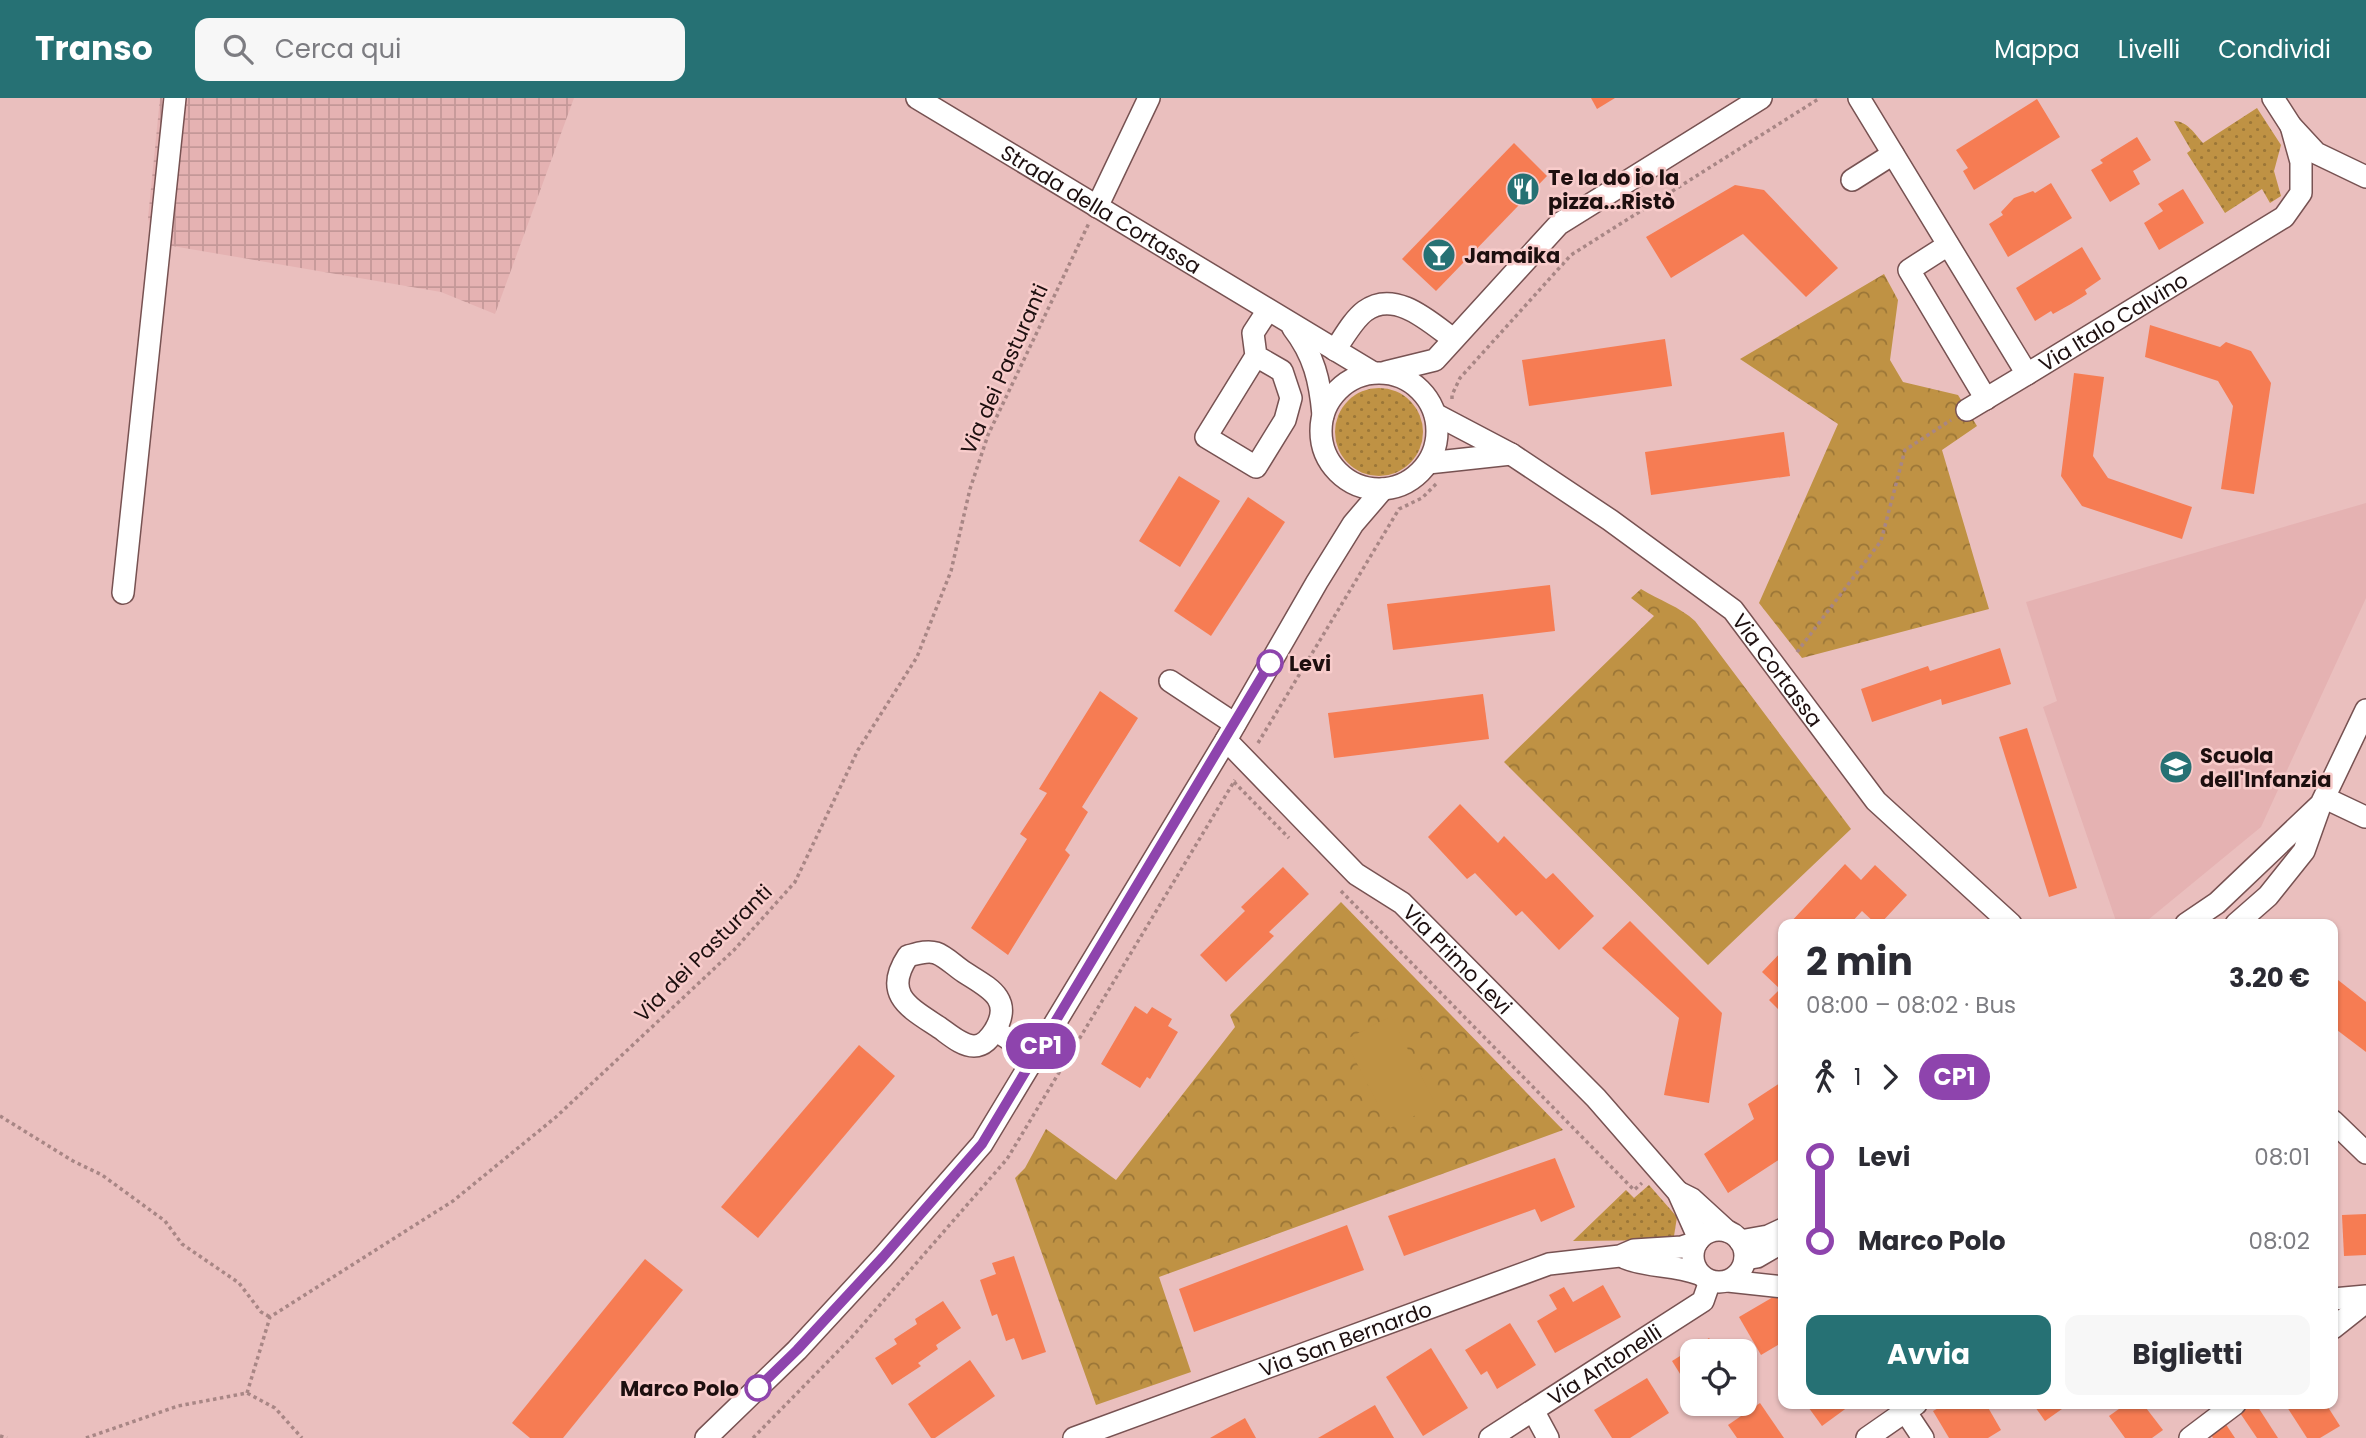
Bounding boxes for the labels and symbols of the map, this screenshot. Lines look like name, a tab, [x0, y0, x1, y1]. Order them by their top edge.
street label: Strada della Cortassa	[996, 137, 1207, 280]
place label: Te la do io la pizza...Ristò	[1548, 163, 1679, 216]
restaurant icon: Te la do io la pizza...Ristò	[1504, 170, 1542, 208]
bar icon: Jamaika	[1420, 236, 1458, 274]
place label: Jamaika	[1464, 241, 1560, 270]
street label: Via Italo Calvino	[2033, 265, 2193, 378]
street label: Via dei Pasturanti	[953, 279, 1055, 459]
street label: Via Cortassa	[1726, 607, 1830, 732]
place label: Levi	[1289, 649, 1331, 678]
marker: Levi	[1257, 650, 1283, 676]
place label: Scuola dell'Infanzia	[2200, 741, 2331, 794]
school or university icon: Scuola dell'Infanzia	[2157, 748, 2195, 786]
street label: Via dei Pasturanti	[628, 878, 778, 1028]
street label: Via Primo Levi	[1397, 898, 1519, 1020]
line badge: CP1	[1001, 1023, 1081, 1069]
street label: Via San Bernardo	[1255, 1294, 1436, 1383]
street label: Via Antonelli	[1542, 1317, 1667, 1412]
place label: Marco Polo	[620, 1374, 739, 1403]
marker: Marco Polo	[745, 1375, 771, 1401]

